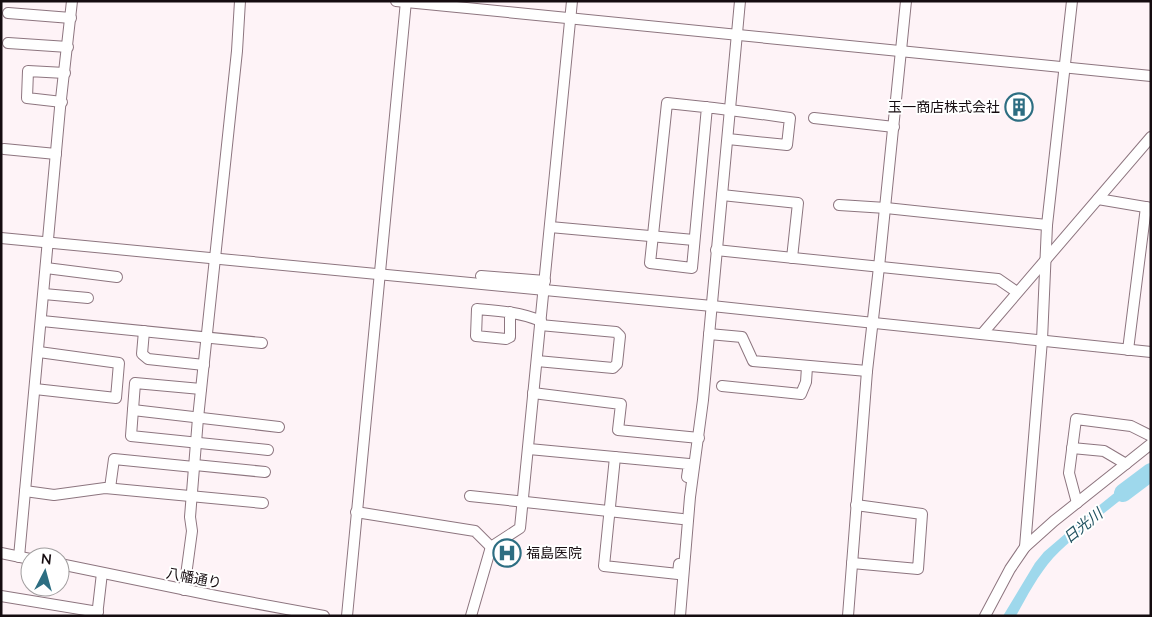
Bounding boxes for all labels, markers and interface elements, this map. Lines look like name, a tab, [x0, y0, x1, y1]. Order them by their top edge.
building icon: 玉一商店株式会社	[1004, 92, 1034, 122]
place label: 玉一商店株式会社	[888, 98, 1000, 115]
water label: 日光川	[1059, 503, 1107, 546]
hospital icon: 福島医院	[492, 538, 522, 568]
place label: 福島医院	[526, 544, 582, 561]
north arrow	[20, 547, 70, 597]
text: N	[40, 550, 53, 568]
street label: 八幡通り	[165, 564, 223, 591]

